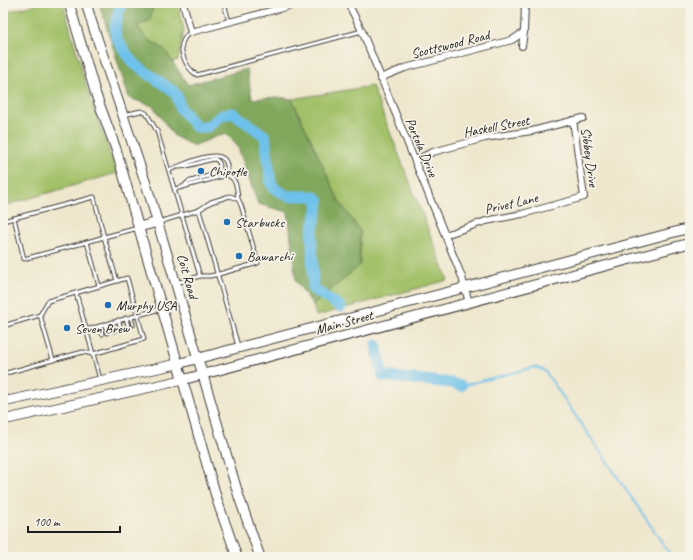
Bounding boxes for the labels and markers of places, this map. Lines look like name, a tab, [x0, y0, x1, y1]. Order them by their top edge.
place label: Chipotle	[209, 163, 248, 180]
marker: Chipotle	[196, 166, 206, 176]
place label: Starbucks	[235, 214, 285, 231]
marker: Starbucks	[222, 217, 232, 227]
place label: Bawarchi	[247, 248, 295, 265]
marker: Bawarchi	[234, 251, 244, 261]
place label: Murphy USA	[116, 297, 178, 314]
marker: Murphy USA	[103, 300, 113, 310]
place label: Seven Brew	[75, 320, 131, 337]
marker: Seven Brew	[62, 323, 72, 333]

